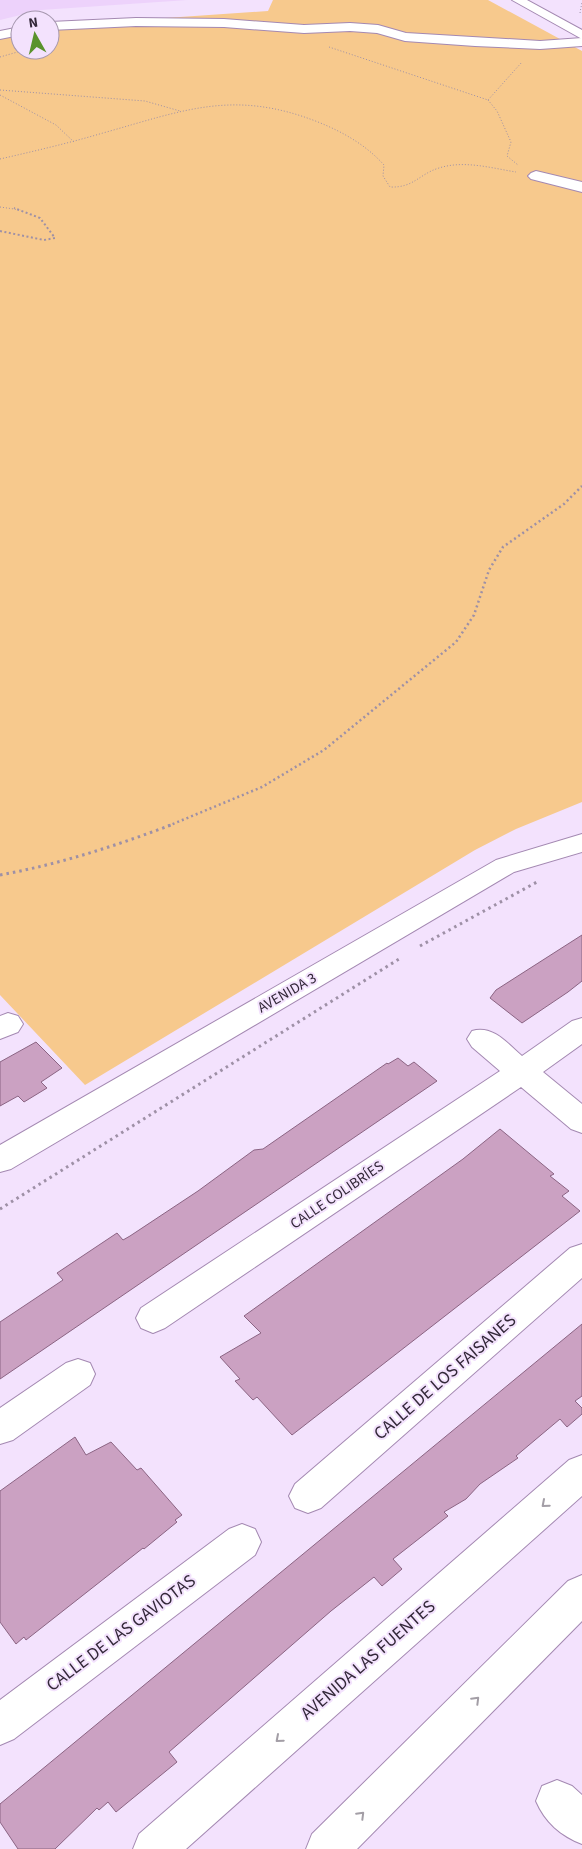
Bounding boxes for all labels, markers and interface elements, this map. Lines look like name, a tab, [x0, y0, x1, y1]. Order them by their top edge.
north arrow	[10, 10, 60, 60]
text: N	[27, 13, 39, 34]
street label: AVENIDA 3	[254, 968, 320, 1018]
street label: CALLE COLIBRÍES	[286, 1156, 388, 1234]
street label: CALLE DE LOS FAISANES	[368, 1308, 522, 1446]
one-way arrow	[542, 1498, 551, 1507]
street label: CALLE DE LAS GAVIOTAS	[41, 1569, 201, 1697]
street label: AVENIDA LAS FUENTES	[295, 1594, 441, 1726]
one-way arrow	[470, 1697, 479, 1706]
one-way arrow	[276, 1733, 285, 1742]
one-way arrow	[355, 1811, 364, 1820]

